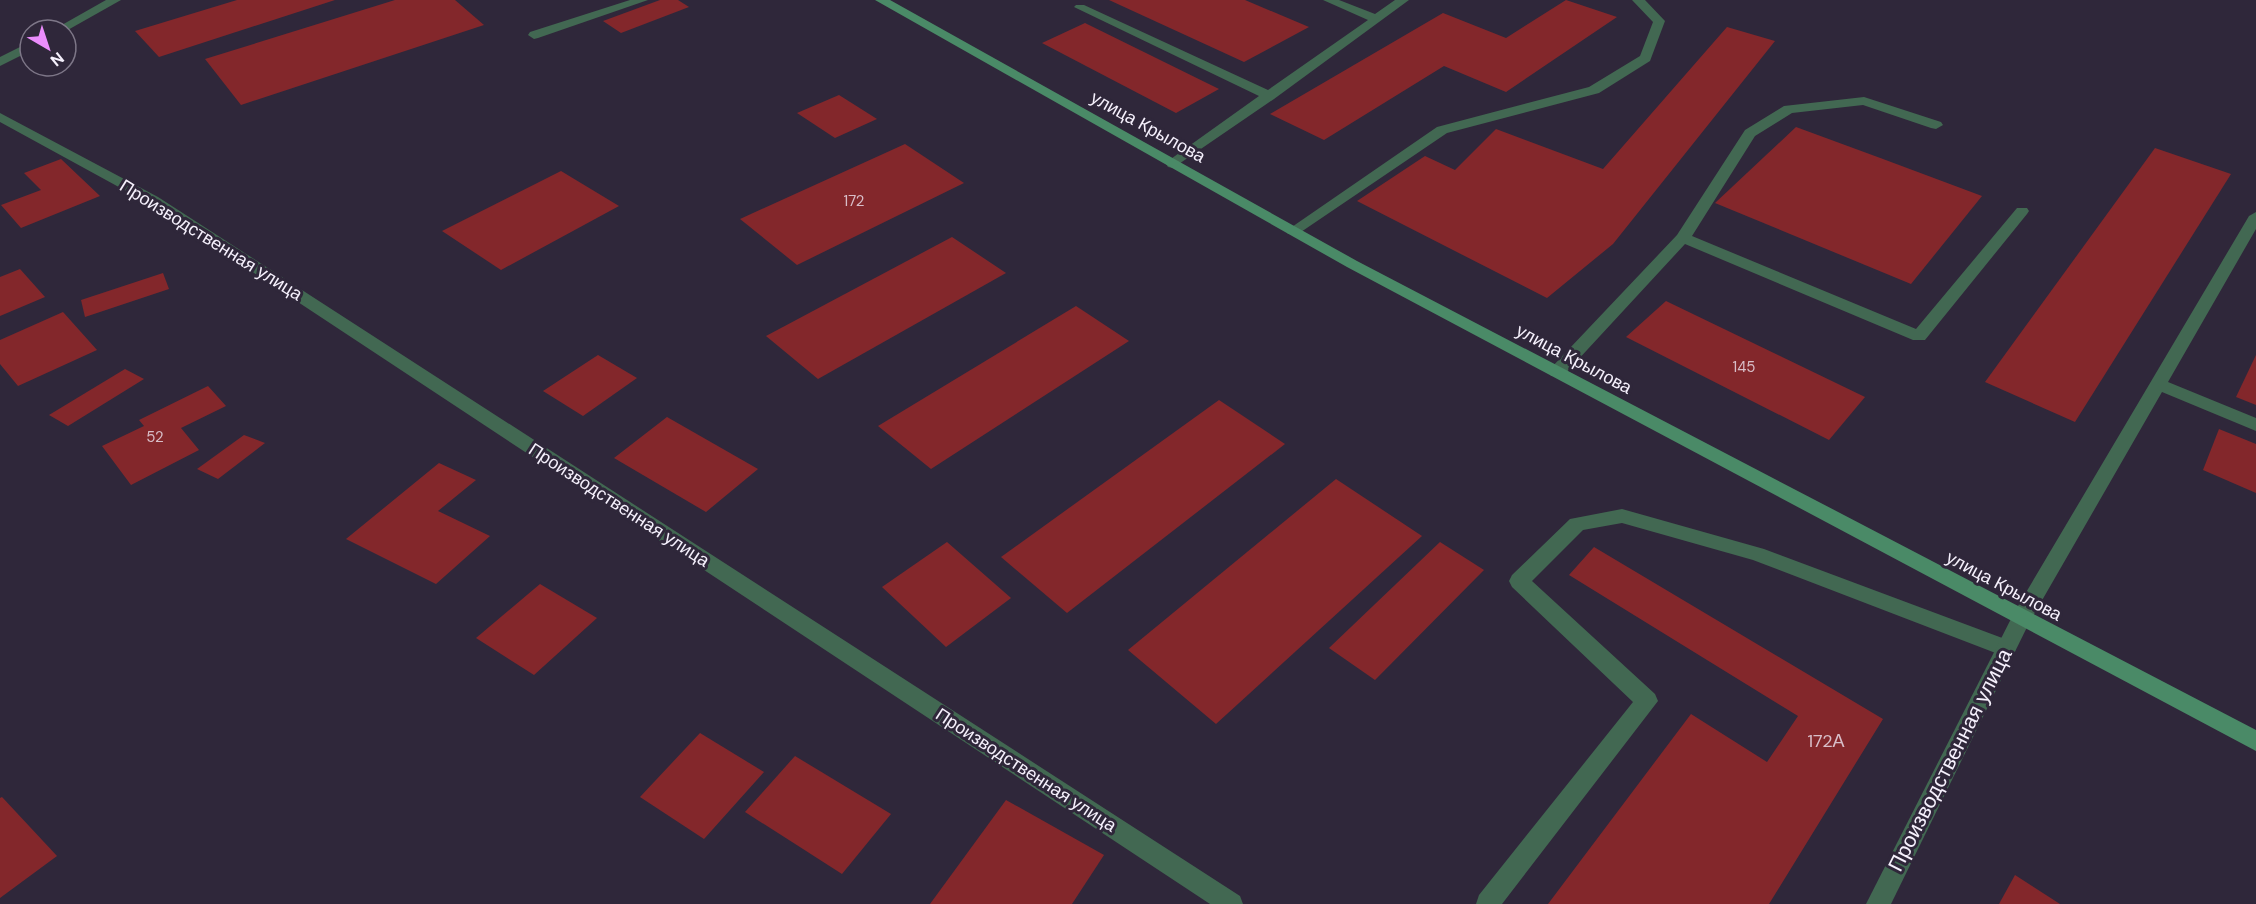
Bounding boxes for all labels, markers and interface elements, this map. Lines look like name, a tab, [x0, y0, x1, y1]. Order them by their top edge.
north arrow	[18, 18, 78, 78]
text: N	[46, 47, 68, 71]
street label: улица Крылова	[1086, 86, 1211, 169]
street label: Производственная улица	[115, 174, 308, 307]
house number: 172	[844, 191, 864, 211]
street label: улица Крылова	[1512, 318, 1637, 400]
house number: 145	[1733, 357, 1755, 377]
house number: 52	[146, 427, 164, 447]
street label: Производственная улица	[524, 437, 715, 573]
street label: улица Крылова	[1942, 545, 2067, 627]
street label: Производственная улица	[1882, 644, 2019, 876]
street label: Производственная улица	[931, 702, 1122, 838]
house number: 172А	[1807, 729, 1845, 753]

